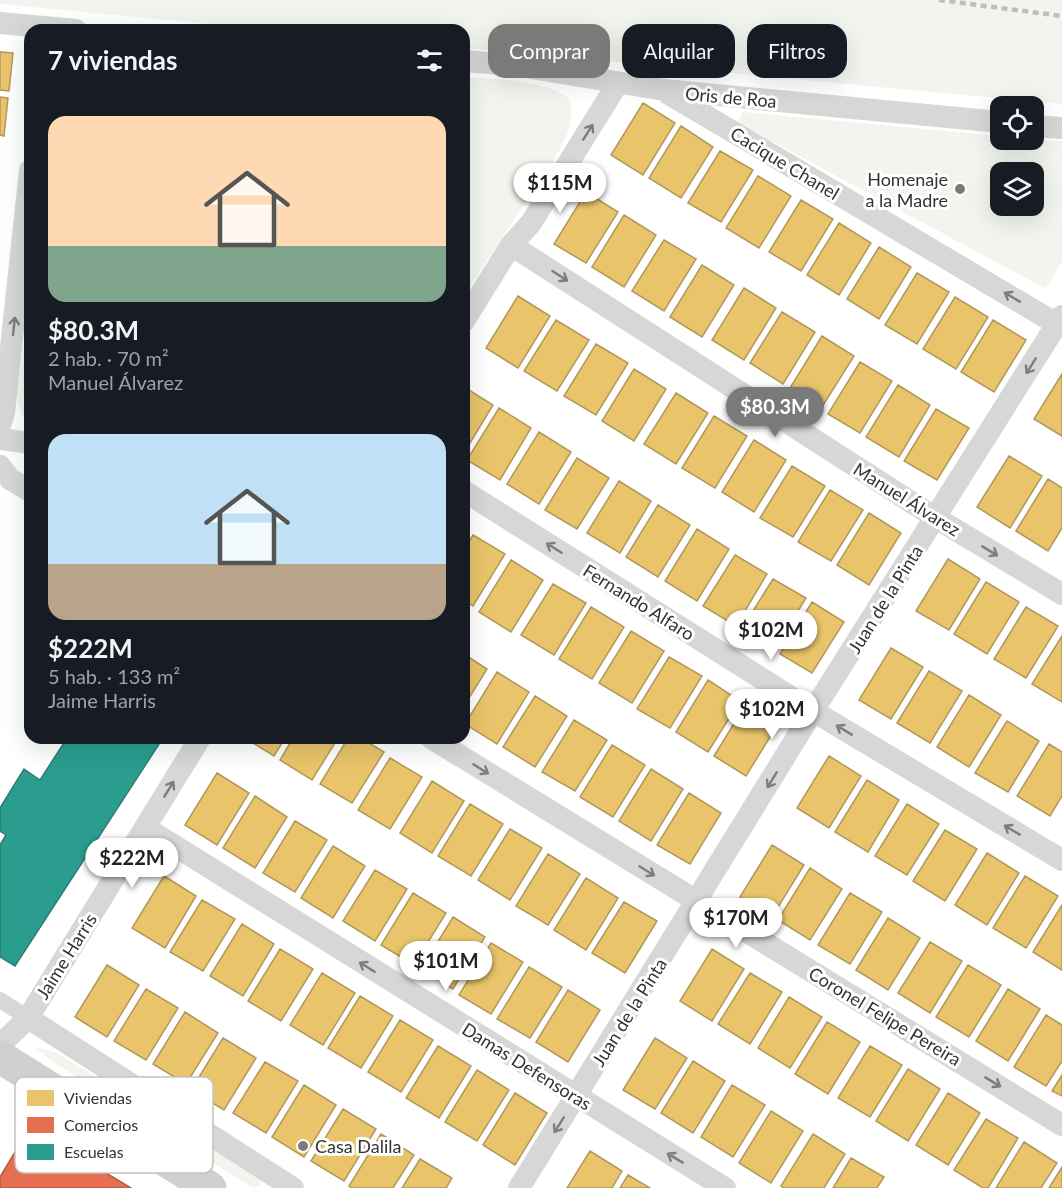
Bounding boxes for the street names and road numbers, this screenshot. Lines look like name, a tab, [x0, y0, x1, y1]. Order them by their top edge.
street label: Oris de Roa	[684, 82, 778, 112]
street label: Cacique Chanel	[727, 122, 843, 204]
street label: Manuel Álvarez	[850, 457, 964, 541]
street label: Juan de la Pinta	[843, 541, 927, 657]
street label: Fernando Alfaro	[579, 559, 699, 645]
street label: Jaime Harris	[31, 909, 101, 1003]
street label: Juan de la Pinta	[587, 954, 671, 1070]
street label: Coronel Felipe Pereira	[805, 962, 965, 1070]
street label: Damas Defensoras	[458, 1017, 596, 1115]

